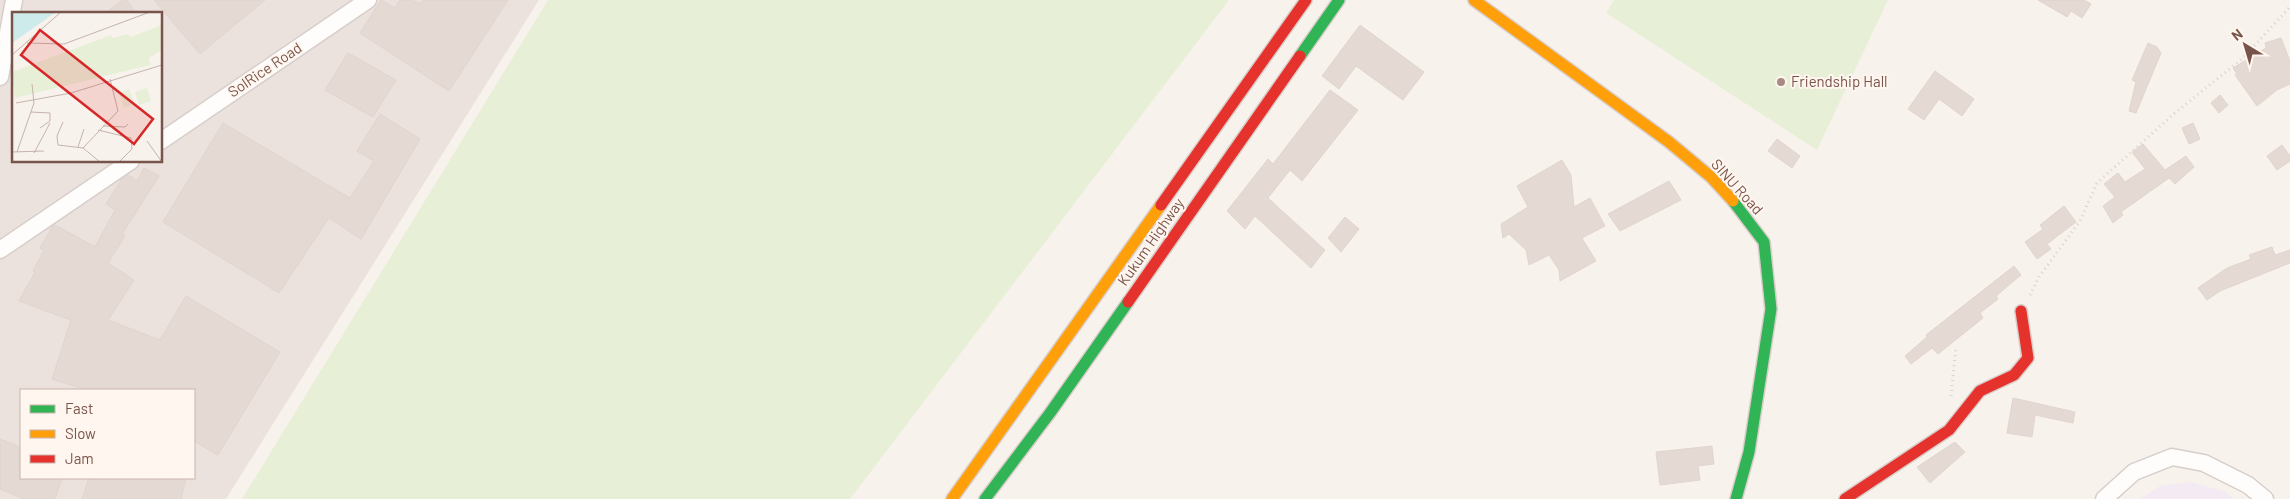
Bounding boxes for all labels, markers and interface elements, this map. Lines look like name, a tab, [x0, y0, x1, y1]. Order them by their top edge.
inset map	[12, 12, 162, 162]
north arrow	[2220, 20, 2270, 70]
text: N	[2228, 25, 2246, 44]
street label: SolRice Road	[224, 38, 305, 100]
place label: Friendship Hall	[1791, 72, 1888, 90]
marker: Friendship Hall	[1775, 76, 1787, 88]
street label: SINU Road	[1708, 155, 1767, 218]
street label: Kukum Highway	[1113, 194, 1187, 289]
legend	[20, 389, 195, 479]
text: Fast	[65, 399, 93, 417]
text: Slow	[65, 424, 96, 442]
text: Jam	[65, 449, 94, 467]

